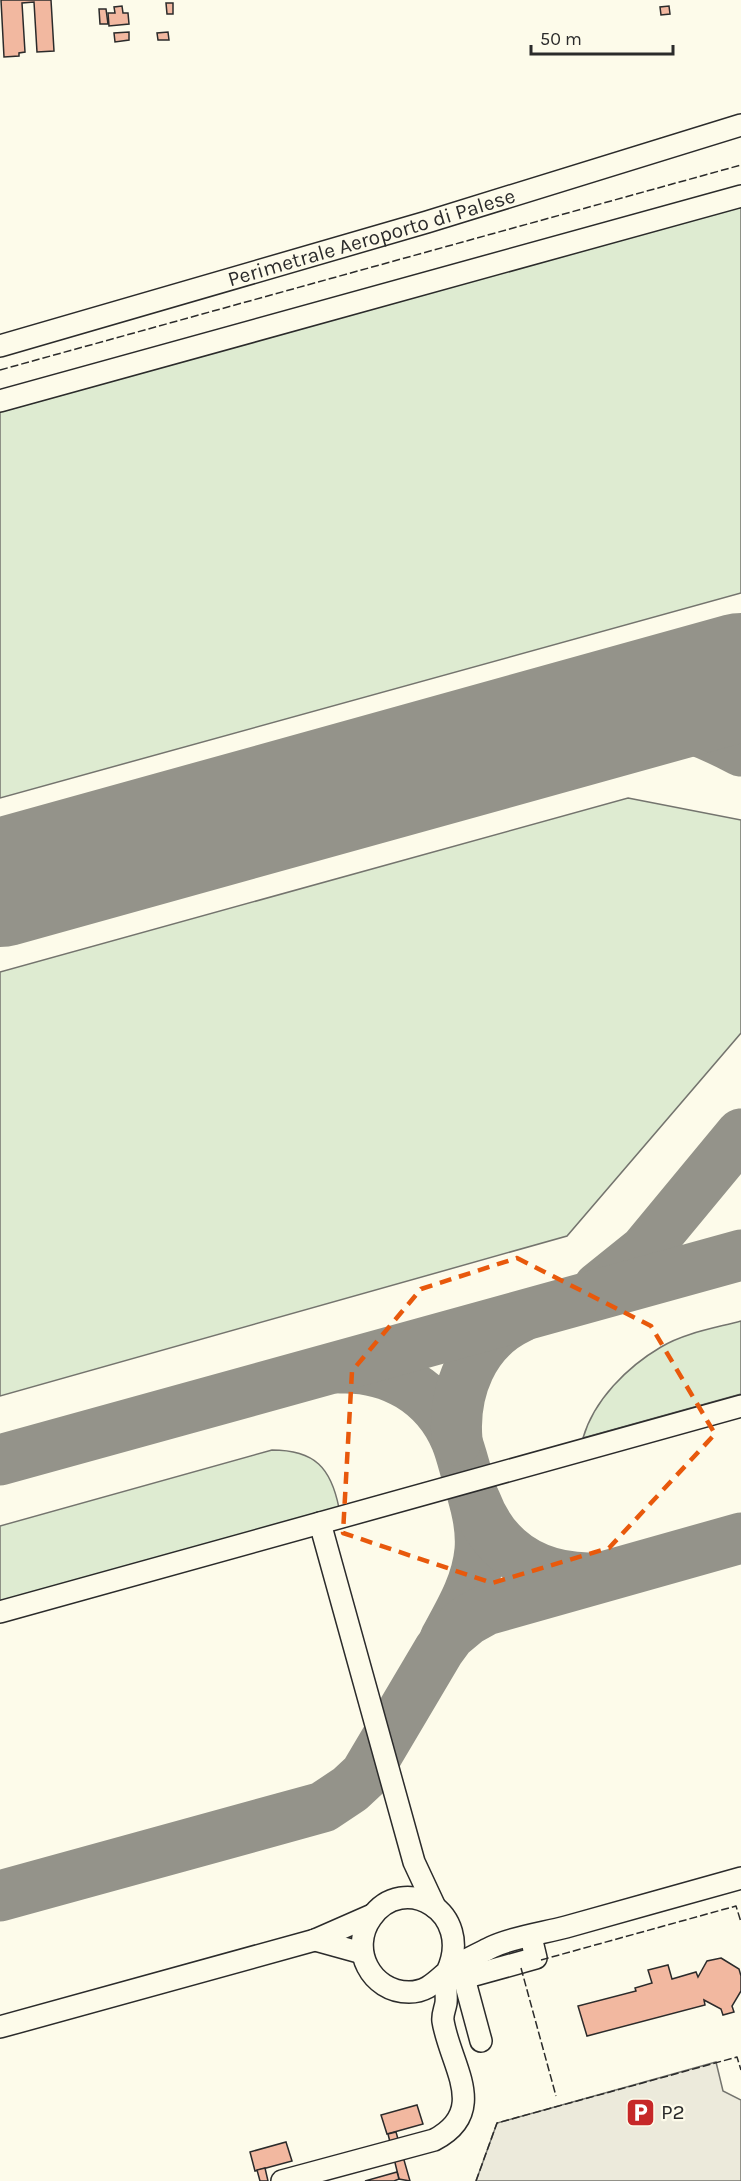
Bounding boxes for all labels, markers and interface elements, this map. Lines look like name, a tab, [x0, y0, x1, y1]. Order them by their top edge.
scale bar	[531, 18, 674, 56]
text: 50 m	[540, 28, 582, 50]
street label: Perimetrale Aeroporto di Palese	[225, 183, 518, 291]
parking icon: P2	[624, 2096, 656, 2128]
place label: P2	[661, 2100, 685, 2124]

